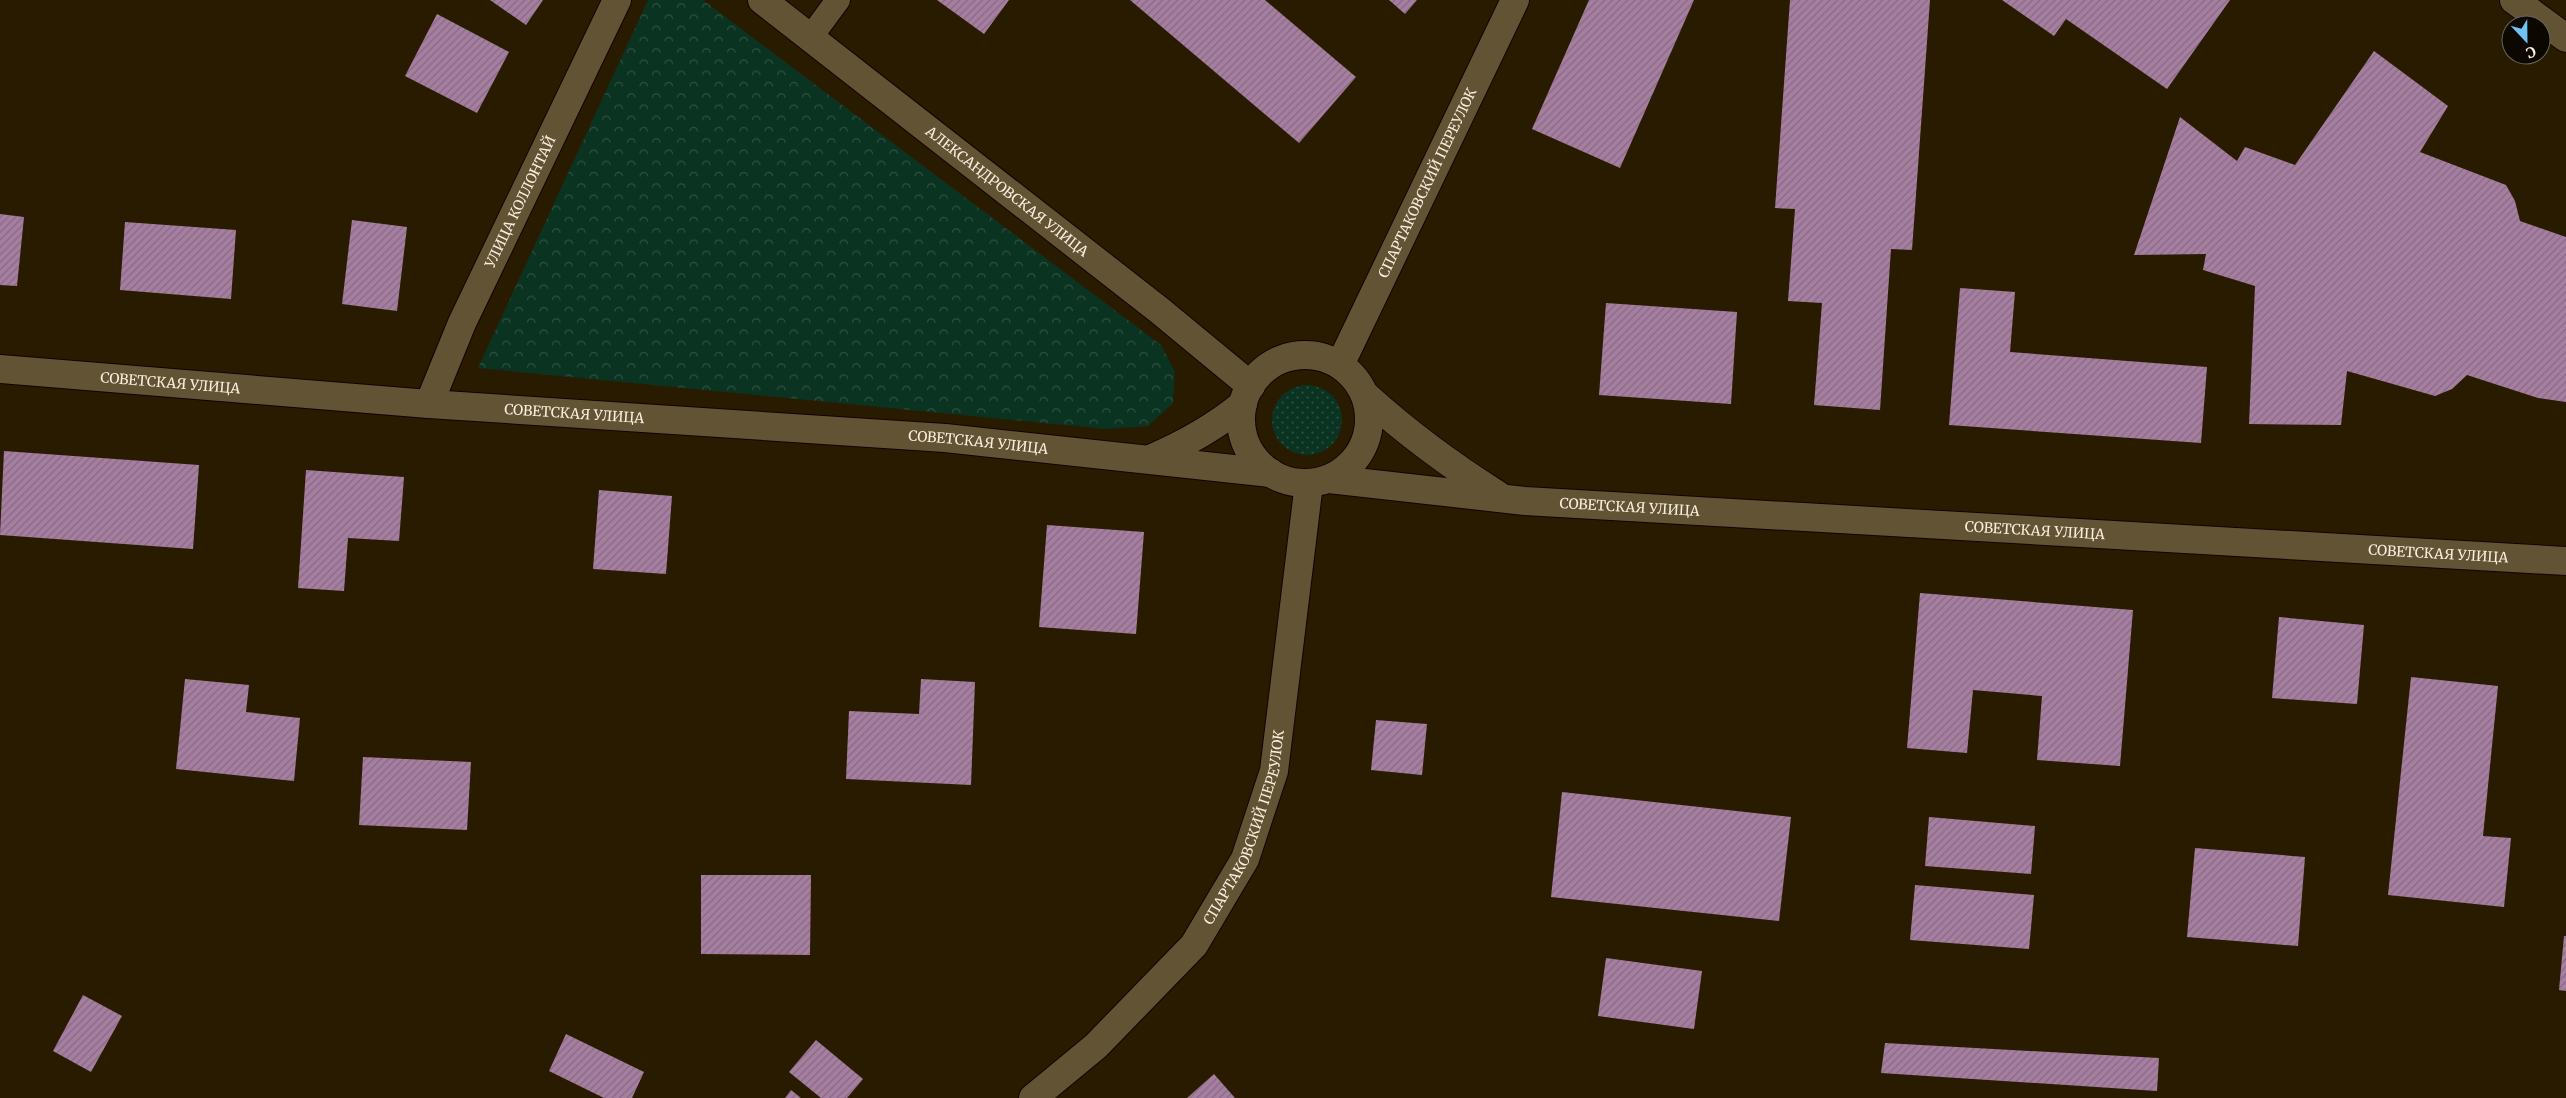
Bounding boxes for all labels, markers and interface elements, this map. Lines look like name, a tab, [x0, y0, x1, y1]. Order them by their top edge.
north arrow	[2501, 15, 2551, 65]
text: С	[2523, 42, 2539, 62]
street label: СПАРТАКОВСКИЙ ПЕРЕУЛОК	[1374, 85, 1481, 281]
street label: АЛЕКСАНДРОВСКАЯ УЛИЦА	[921, 122, 1092, 261]
street label: УЛИЦА КОЛЛОНТАЙ	[480, 133, 560, 272]
street label: СОВЕТСКАЯ УЛИЦА	[100, 368, 241, 398]
street label: СОВЕТСКАЯ УЛИЦА	[504, 400, 645, 427]
street label: СОВЕТСКАЯ УЛИЦА	[908, 427, 1049, 458]
street label: СОВЕТСКАЯ УЛИЦА	[1559, 494, 1700, 520]
street label: СОВЕТСКАЯ УЛИЦА	[1964, 517, 2106, 543]
street label: СОВЕТСКАЯ УЛИЦА	[2368, 541, 2509, 567]
street label: СПАРТАКОВСКИЙ ПЕРЕУЛОК	[1199, 729, 1288, 928]

